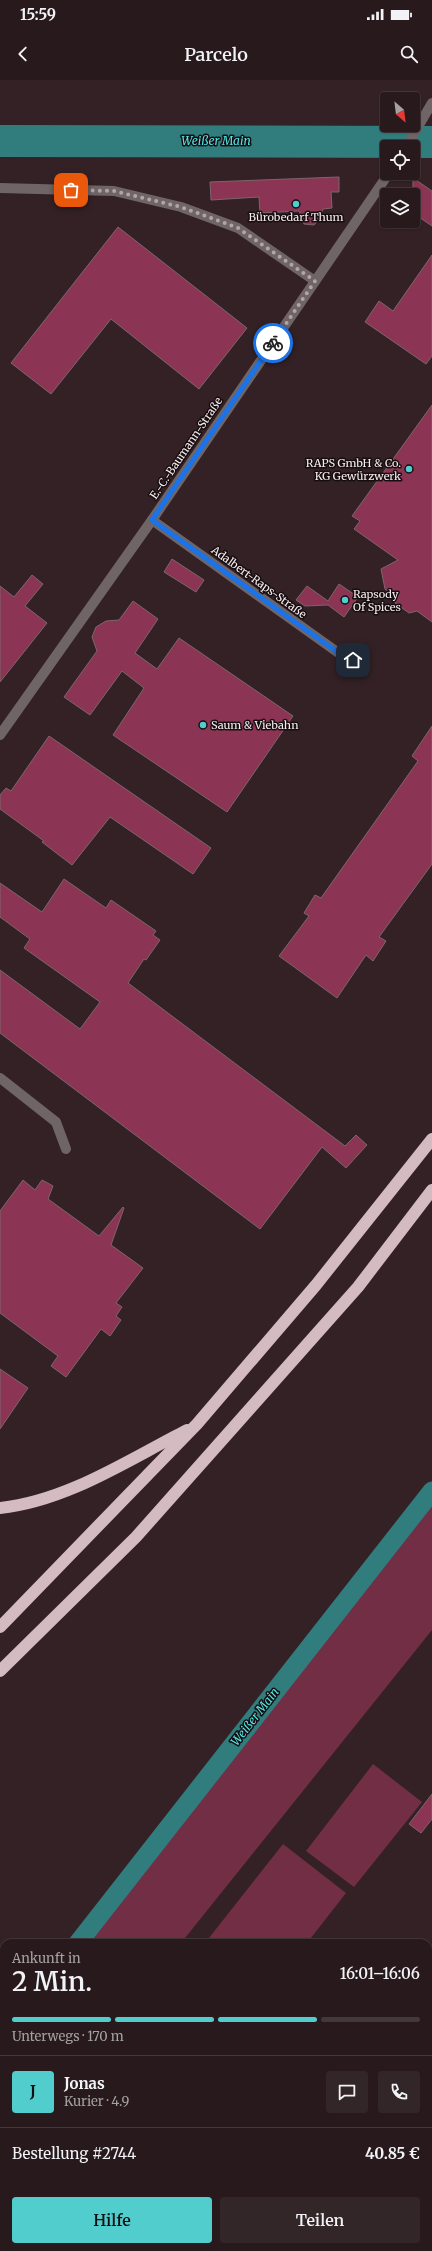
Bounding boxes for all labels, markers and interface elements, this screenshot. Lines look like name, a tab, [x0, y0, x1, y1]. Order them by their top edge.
text: 15:59	[20, 5, 56, 24]
icon: back	[12, 43, 34, 65]
text: Parcelo	[184, 43, 248, 66]
icon: search	[398, 43, 420, 65]
north arrow	[380, 92, 420, 132]
map controls	[380, 92, 420, 228]
water label: Weißer Main	[181, 133, 251, 148]
button: locate	[380, 140, 420, 180]
pin	[54, 173, 88, 207]
icon: bag	[60, 179, 82, 201]
button: layers	[380, 188, 420, 228]
marker: Bürobedarf Thum	[291, 199, 301, 209]
place label: Bürobedarf Thum	[249, 210, 343, 224]
courier	[253, 323, 293, 363]
icon: bike	[262, 332, 284, 354]
street label: E.-C.-Baumann-Straße	[147, 394, 225, 502]
place label: RAPS GmbH & Co. KG Gewürzwerk	[306, 456, 401, 483]
marker: RAPS GmbH & Co. KG Gewürzwerk	[404, 464, 414, 474]
street label: Adalbert-Raps-Straße	[208, 542, 310, 621]
place label: Rapsody Of Spices	[353, 587, 401, 614]
marker: Rapsody Of Spices	[340, 595, 350, 605]
pin	[336, 643, 370, 677]
icon: home	[342, 649, 364, 671]
place label: Saum & Viebahn	[211, 718, 299, 732]
marker: Saum & Viebahn	[198, 720, 208, 730]
water label: Weißer Main	[227, 1685, 282, 1749]
text: Ankunft in	[12, 1950, 81, 1967]
text: 16:01–16:06	[340, 1964, 420, 1983]
text: 2 Min.	[12, 1965, 92, 1998]
text: Unterwegs · 170 m	[12, 2028, 124, 2045]
button: chat	[326, 2071, 368, 2113]
button: phone	[378, 2071, 420, 2113]
text: Jonas	[64, 2074, 105, 2093]
text: J	[30, 2082, 36, 2101]
text: Kurier · 4.9	[64, 2093, 129, 2110]
text: Bestellung #2744	[12, 2144, 136, 2163]
text: 40.85 €	[365, 2144, 420, 2163]
button: Hilfe	[12, 2197, 212, 2243]
button: Teilen	[220, 2197, 420, 2243]

